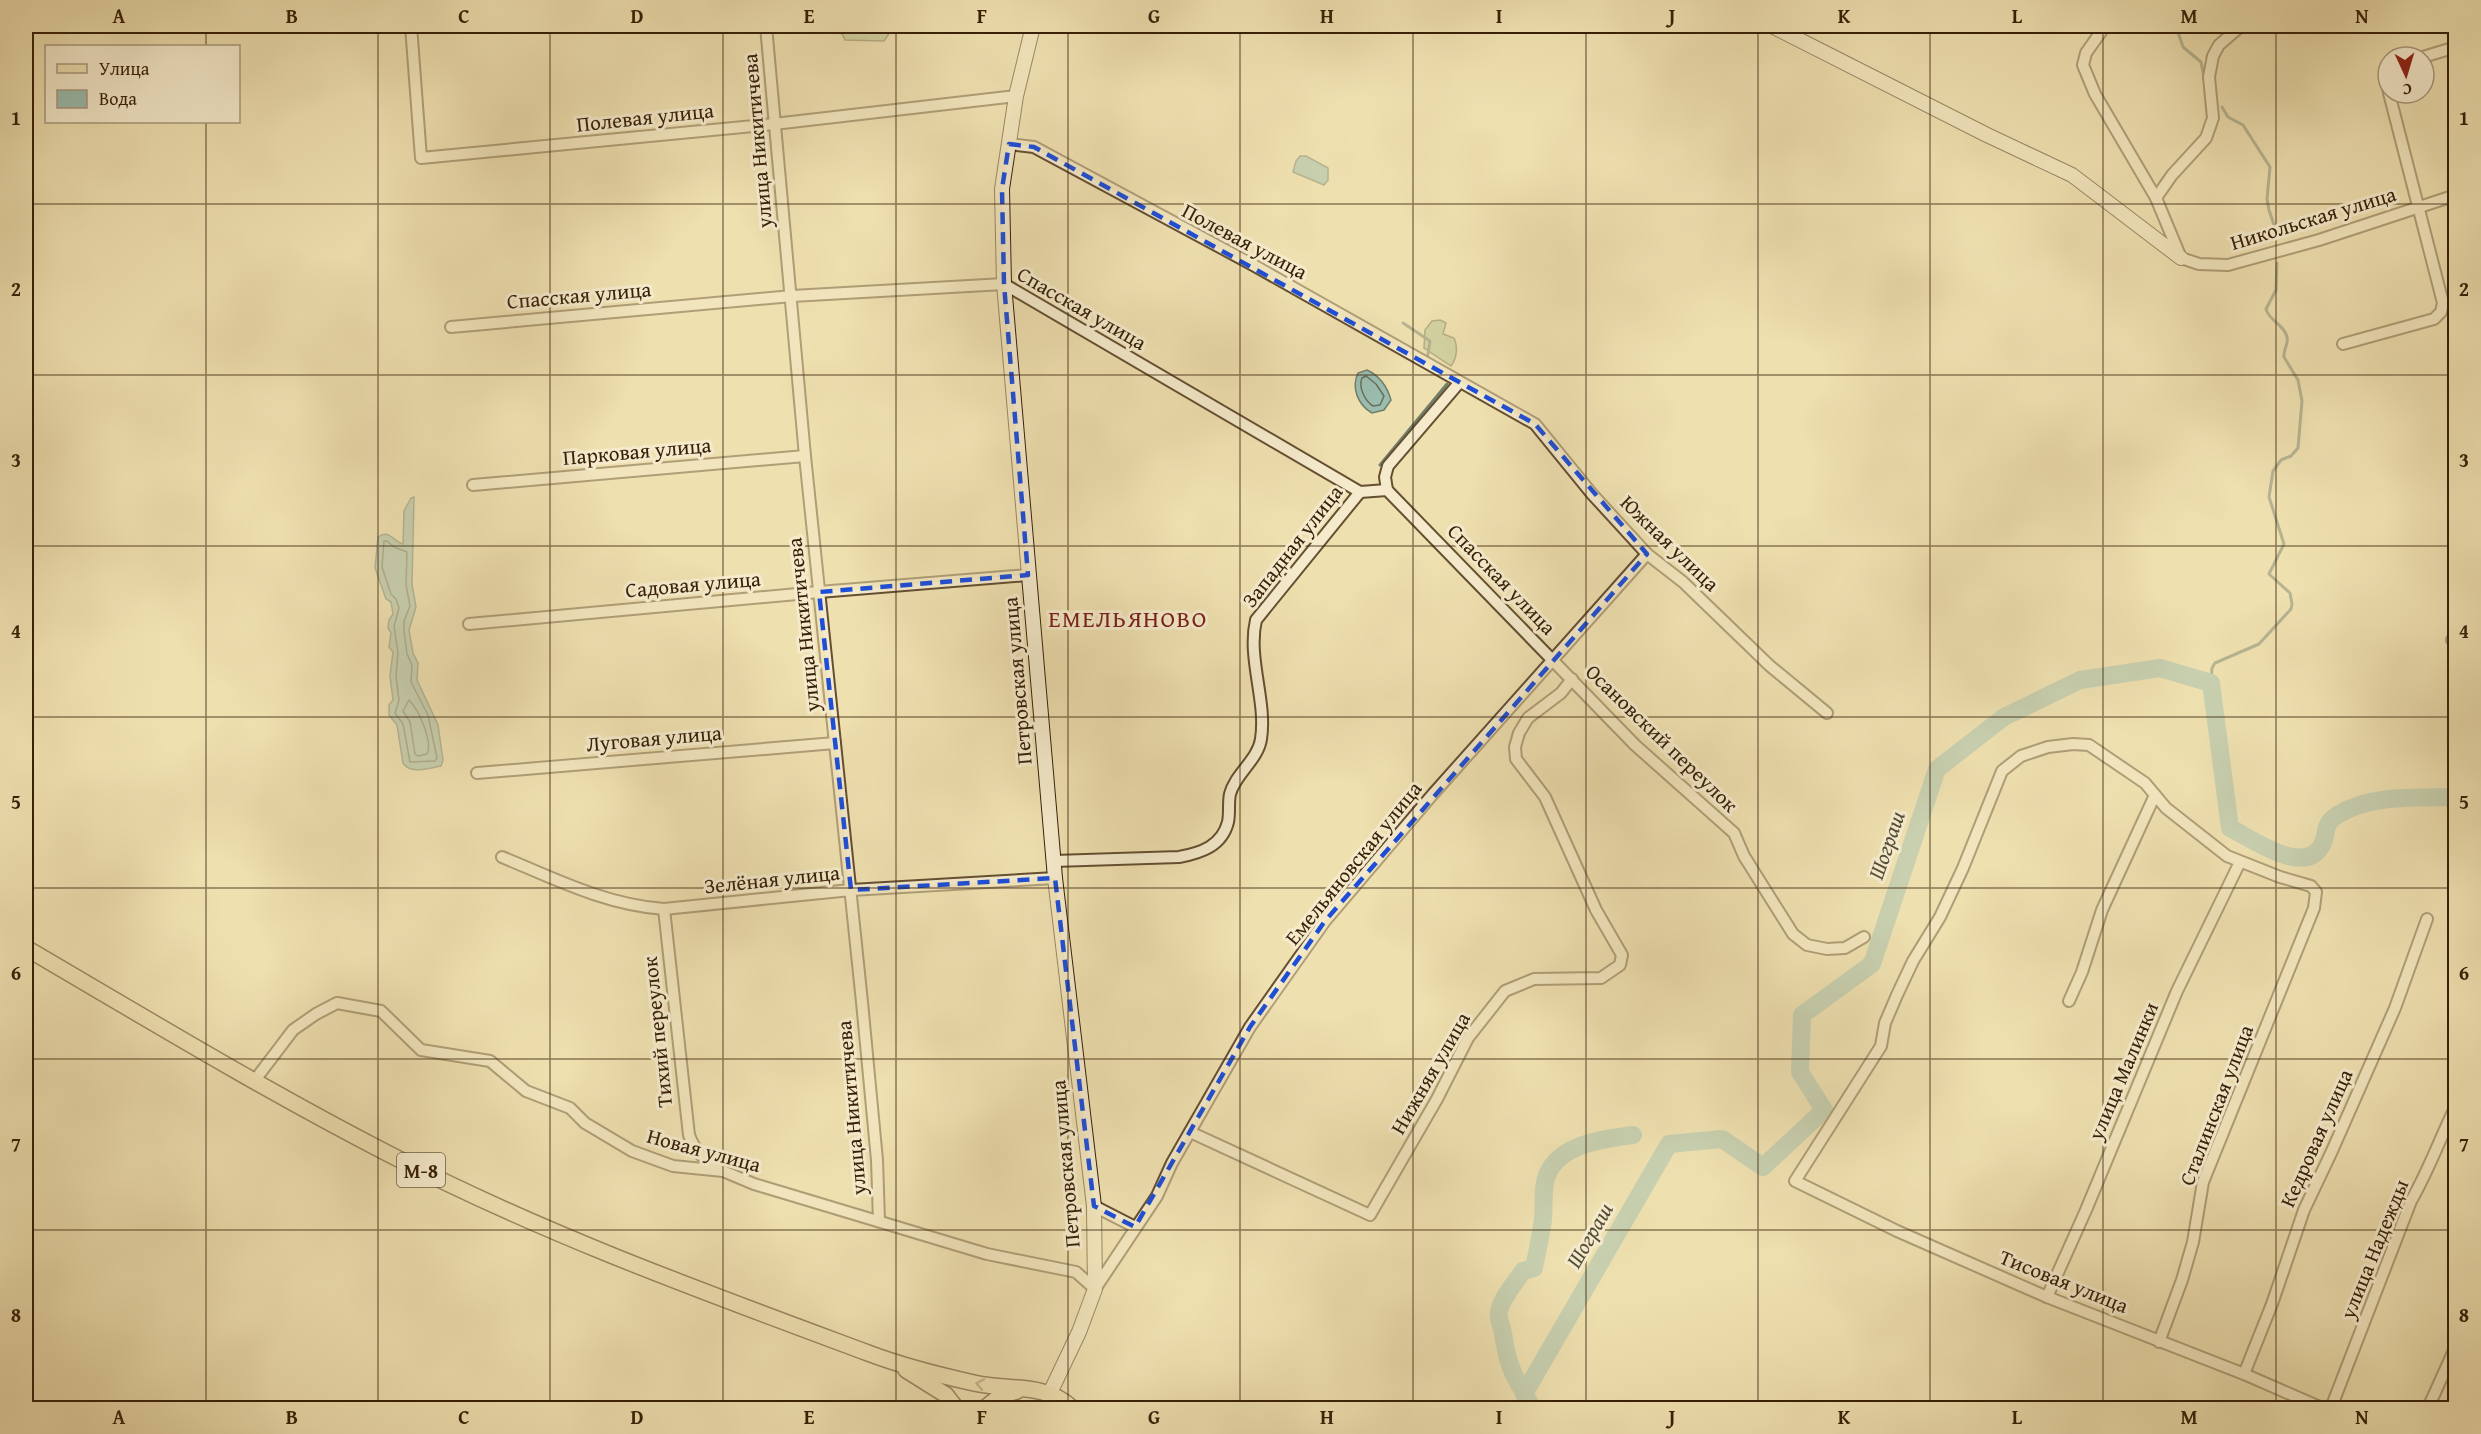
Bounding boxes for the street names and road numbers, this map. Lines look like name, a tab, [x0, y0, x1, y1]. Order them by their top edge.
street label: улица Никитичева	[734, 52, 780, 231]
street label: Полевая улица	[575, 94, 715, 140]
street label: Никольская улица	[2226, 178, 2400, 258]
street label: Полевая улица	[1177, 195, 1313, 287]
street label: Спасская улица	[1012, 258, 1152, 358]
street label: Спасская улица	[506, 273, 652, 317]
street label: Парковая улица	[562, 429, 712, 473]
street label: Западная улица	[1234, 478, 1350, 614]
street label: Южная улица	[1613, 488, 1727, 598]
street label: Спасская улица	[1441, 516, 1563, 642]
street label: улица Никитичева	[778, 536, 828, 715]
street label: Садовая улица	[624, 563, 762, 605]
street label: Петровская улица	[994, 596, 1040, 766]
street label: Осановский переулок	[1579, 657, 1745, 819]
street label: Луговая улица	[585, 717, 723, 759]
street label: Емельяновская улица	[1277, 774, 1429, 952]
street label: Зелёная улица	[703, 856, 841, 902]
street label: Тихий переулок	[634, 955, 680, 1109]
street label: улица Малинки	[2080, 997, 2166, 1146]
street label: Нижняя улица	[1382, 1006, 1478, 1140]
street label: улица Никитичева	[828, 1019, 874, 1198]
street label: Сталинская улица	[2171, 1020, 2261, 1190]
street label: Кедровая улица	[2272, 1064, 2360, 1212]
street label: Петровская улица	[1042, 1079, 1088, 1249]
street label: Новая улица	[644, 1120, 764, 1180]
road number: М-8	[397, 1153, 445, 1187]
street label: улица Надежды	[2332, 1174, 2416, 1324]
street label: Тисовая улица	[1995, 1241, 2133, 1321]

